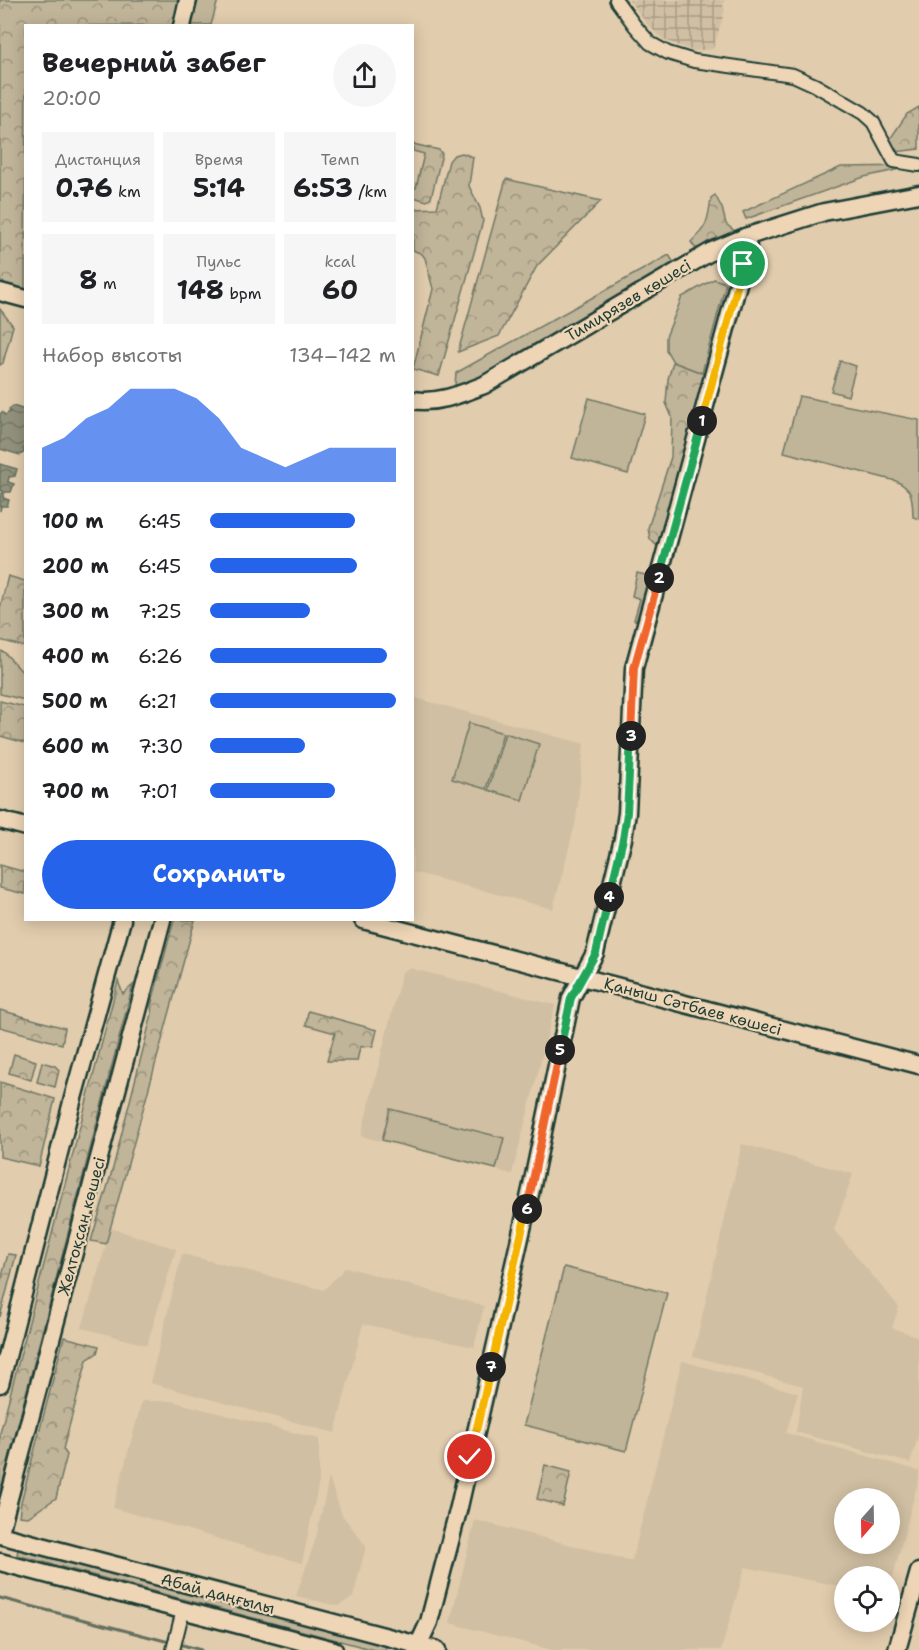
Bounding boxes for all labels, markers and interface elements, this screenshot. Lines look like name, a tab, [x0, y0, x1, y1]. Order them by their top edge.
text: Вечерний забег	[42, 44, 266, 81]
button: share	[333, 44, 396, 107]
text: 20:00	[42, 85, 102, 111]
text: Дистанция	[55, 149, 141, 170]
text: Время	[195, 149, 243, 170]
text: Темп	[321, 149, 359, 170]
text: 0.76	[55, 170, 113, 205]
text: 5:14	[193, 170, 245, 205]
text: 6:53	[293, 170, 353, 205]
text: km	[113, 181, 141, 202]
text: /km	[353, 181, 387, 202]
pin	[717, 238, 768, 289]
icon: arrive	[726, 247, 759, 280]
text: Пульс	[197, 251, 241, 272]
text: kcal	[324, 251, 356, 272]
street label: Тимирязев көшесі	[561, 255, 695, 346]
text: 8	[79, 262, 97, 297]
text: 148	[176, 272, 224, 307]
text: 60	[322, 272, 358, 307]
text: m	[97, 273, 117, 294]
text: bpm	[224, 283, 262, 304]
text: Набор высоты	[42, 342, 182, 368]
text: 134–142 m	[289, 342, 396, 368]
pin: 1	[687, 406, 717, 436]
text: 1	[698, 410, 706, 431]
text: 100 m	[42, 508, 104, 534]
text: 6:45	[138, 508, 181, 534]
text: 200 m	[42, 553, 109, 579]
text: 6:45	[138, 553, 181, 579]
pin: 2	[644, 563, 674, 593]
text: 2	[653, 567, 665, 588]
text: 300 m	[42, 598, 109, 624]
text: 7:25	[138, 598, 182, 624]
text: 400 m	[42, 643, 109, 669]
text: 6:26	[138, 643, 183, 669]
text: 500 m	[42, 688, 108, 714]
text: 6:21	[138, 688, 177, 714]
pin: 3	[616, 721, 646, 751]
text: 3	[625, 725, 637, 746]
text: 600 m	[42, 733, 109, 759]
text: 7:30	[138, 733, 183, 759]
text: 700 m	[42, 778, 109, 804]
text: 7:01	[138, 778, 178, 804]
button: Сохранить	[42, 840, 396, 909]
pin: 4	[594, 882, 624, 912]
text: 4	[603, 886, 615, 907]
street label: Қаныш Сәтбаев көшесі	[602, 973, 784, 1040]
pin: 5	[545, 1035, 575, 1065]
text: 5	[555, 1039, 565, 1060]
street label: Желтоқсан көшесі	[53, 1154, 110, 1298]
pin: 6	[512, 1194, 542, 1224]
text: 6	[521, 1198, 533, 1219]
pin: 7	[476, 1352, 506, 1382]
text: 7	[485, 1356, 497, 1377]
pin	[444, 1431, 495, 1482]
icon: check	[453, 1440, 486, 1473]
north arrow	[834, 1488, 900, 1554]
map controls	[834, 1488, 900, 1632]
button: locate	[834, 1566, 900, 1632]
street label: Абай даңғылы	[159, 1568, 277, 1619]

